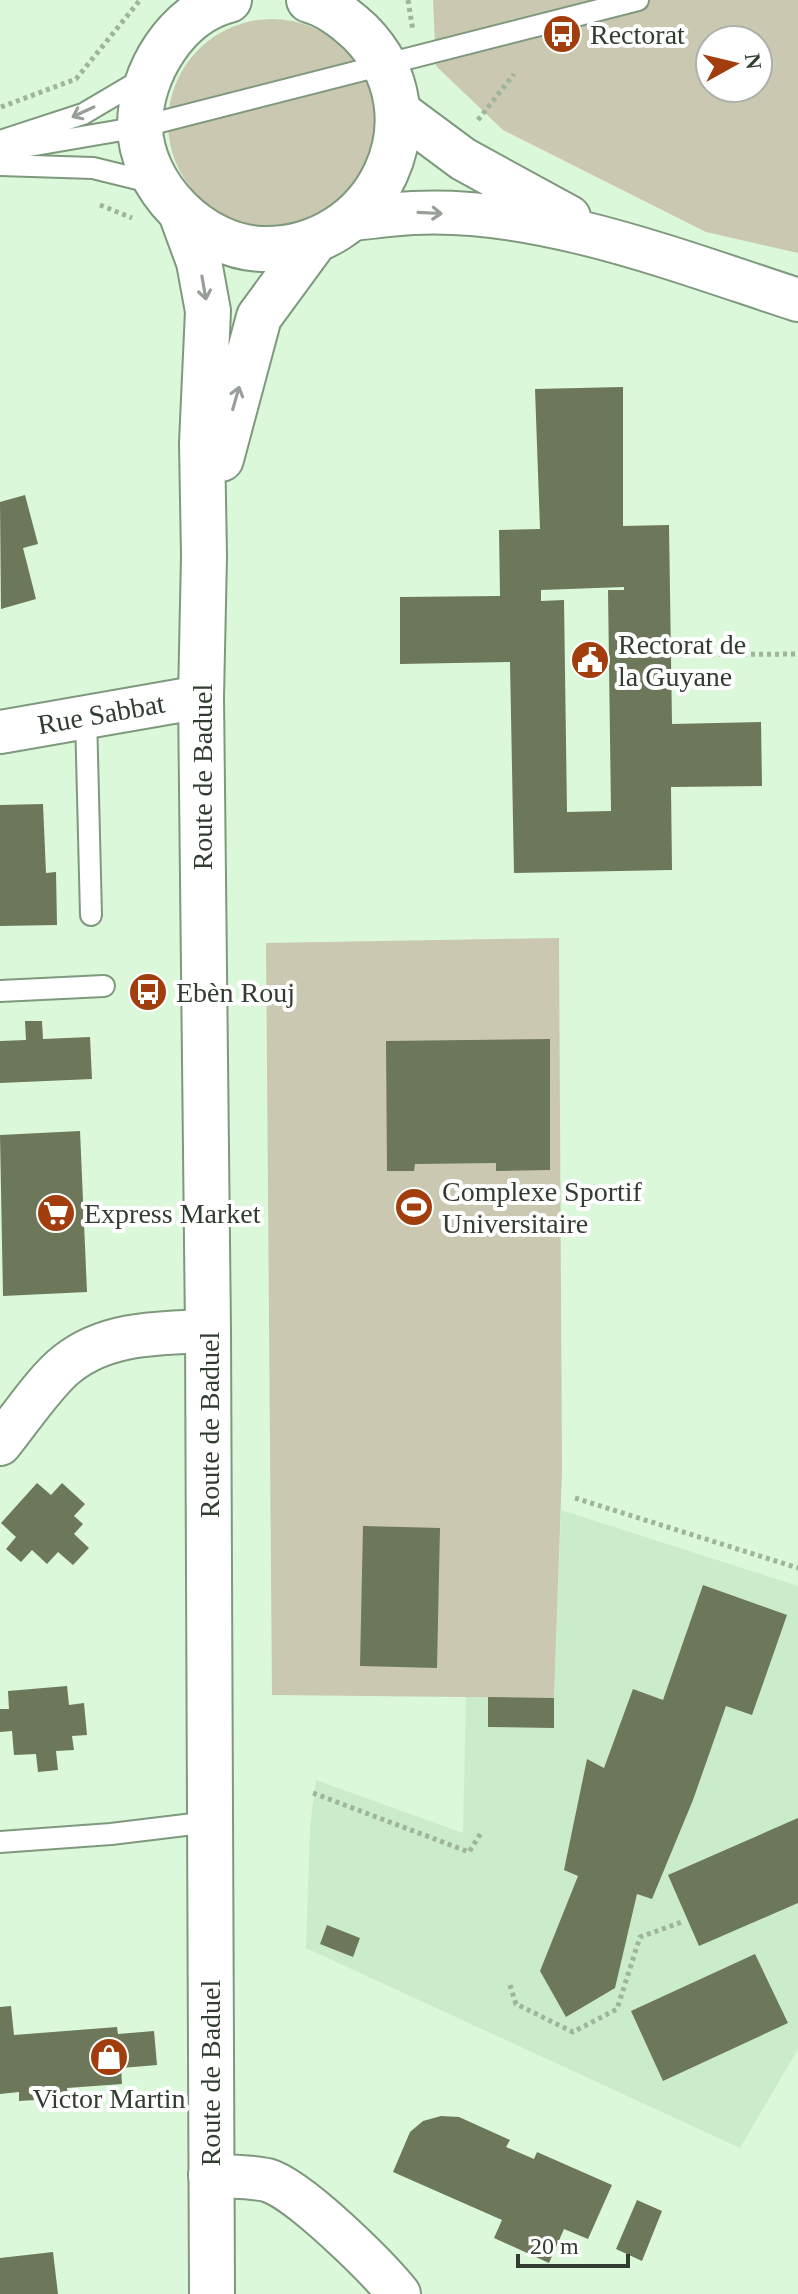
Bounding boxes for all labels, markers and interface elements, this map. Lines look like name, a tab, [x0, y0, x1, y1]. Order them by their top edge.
bus stop icon: Rectorat	[541, 13, 583, 55]
place label: Rectorat	[590, 19, 685, 50]
north arrow	[694, 24, 774, 104]
text: N	[740, 52, 767, 71]
one-way arrow	[71, 105, 95, 120]
one-way arrow	[416, 206, 443, 221]
one-way arrow	[197, 274, 212, 300]
one-way arrow	[229, 385, 244, 411]
place label: Rectorat de la Guyane	[618, 629, 746, 692]
public building icon: Rectorat de la Guyane	[569, 639, 611, 681]
street label: Route de Baduel	[187, 683, 218, 870]
street label: Rue Sabbat	[35, 688, 167, 740]
bus stop icon: Ebèn Rouj	[127, 971, 169, 1013]
place label: Ebèn Rouj	[176, 977, 295, 1008]
place label: Complexe Sportif Universitaire	[442, 1176, 643, 1239]
sports icon: Complexe Sportif Universitaire	[393, 1186, 435, 1228]
supermarket icon: Express Market	[35, 1192, 77, 1234]
place label: Express Market	[84, 1198, 261, 1229]
street label: Route de Baduel	[194, 1331, 225, 1518]
street label: Route de Baduel	[195, 1979, 226, 2166]
shop icon: Victor Martin	[88, 2036, 130, 2078]
place label: Victor Martin	[32, 2083, 186, 2114]
scale bar	[518, 2218, 628, 2268]
text: 20 m	[530, 2233, 579, 2259]

